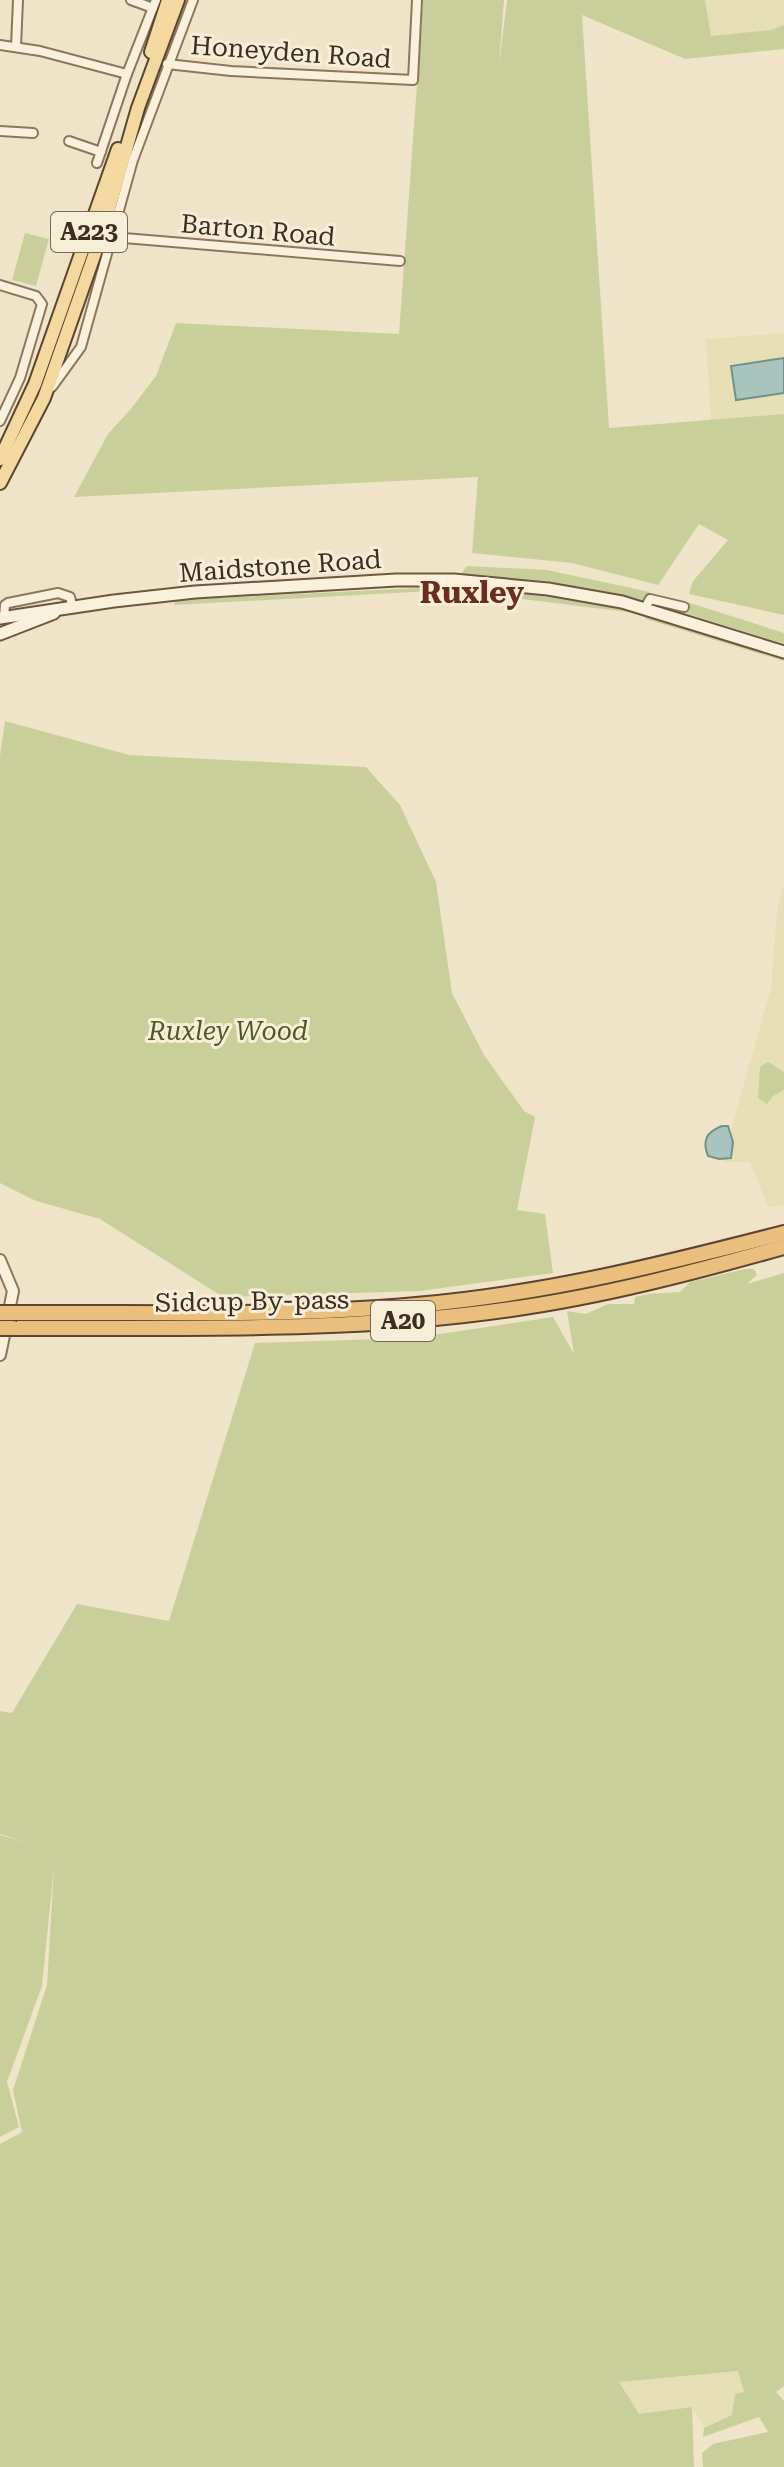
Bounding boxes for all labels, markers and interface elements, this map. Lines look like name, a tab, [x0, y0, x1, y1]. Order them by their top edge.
street label: Honeyden Road	[190, 30, 393, 74]
street label: Barton Road	[179, 208, 337, 252]
road number: A223	[51, 212, 127, 252]
street label: Maidstone Road	[178, 544, 383, 588]
district label: Ruxley	[420, 575, 524, 610]
park label: Ruxley Wood	[147, 1016, 308, 1046]
street label: Sidcup By-pass	[155, 1284, 349, 1318]
road number: A20	[371, 1301, 435, 1341]

